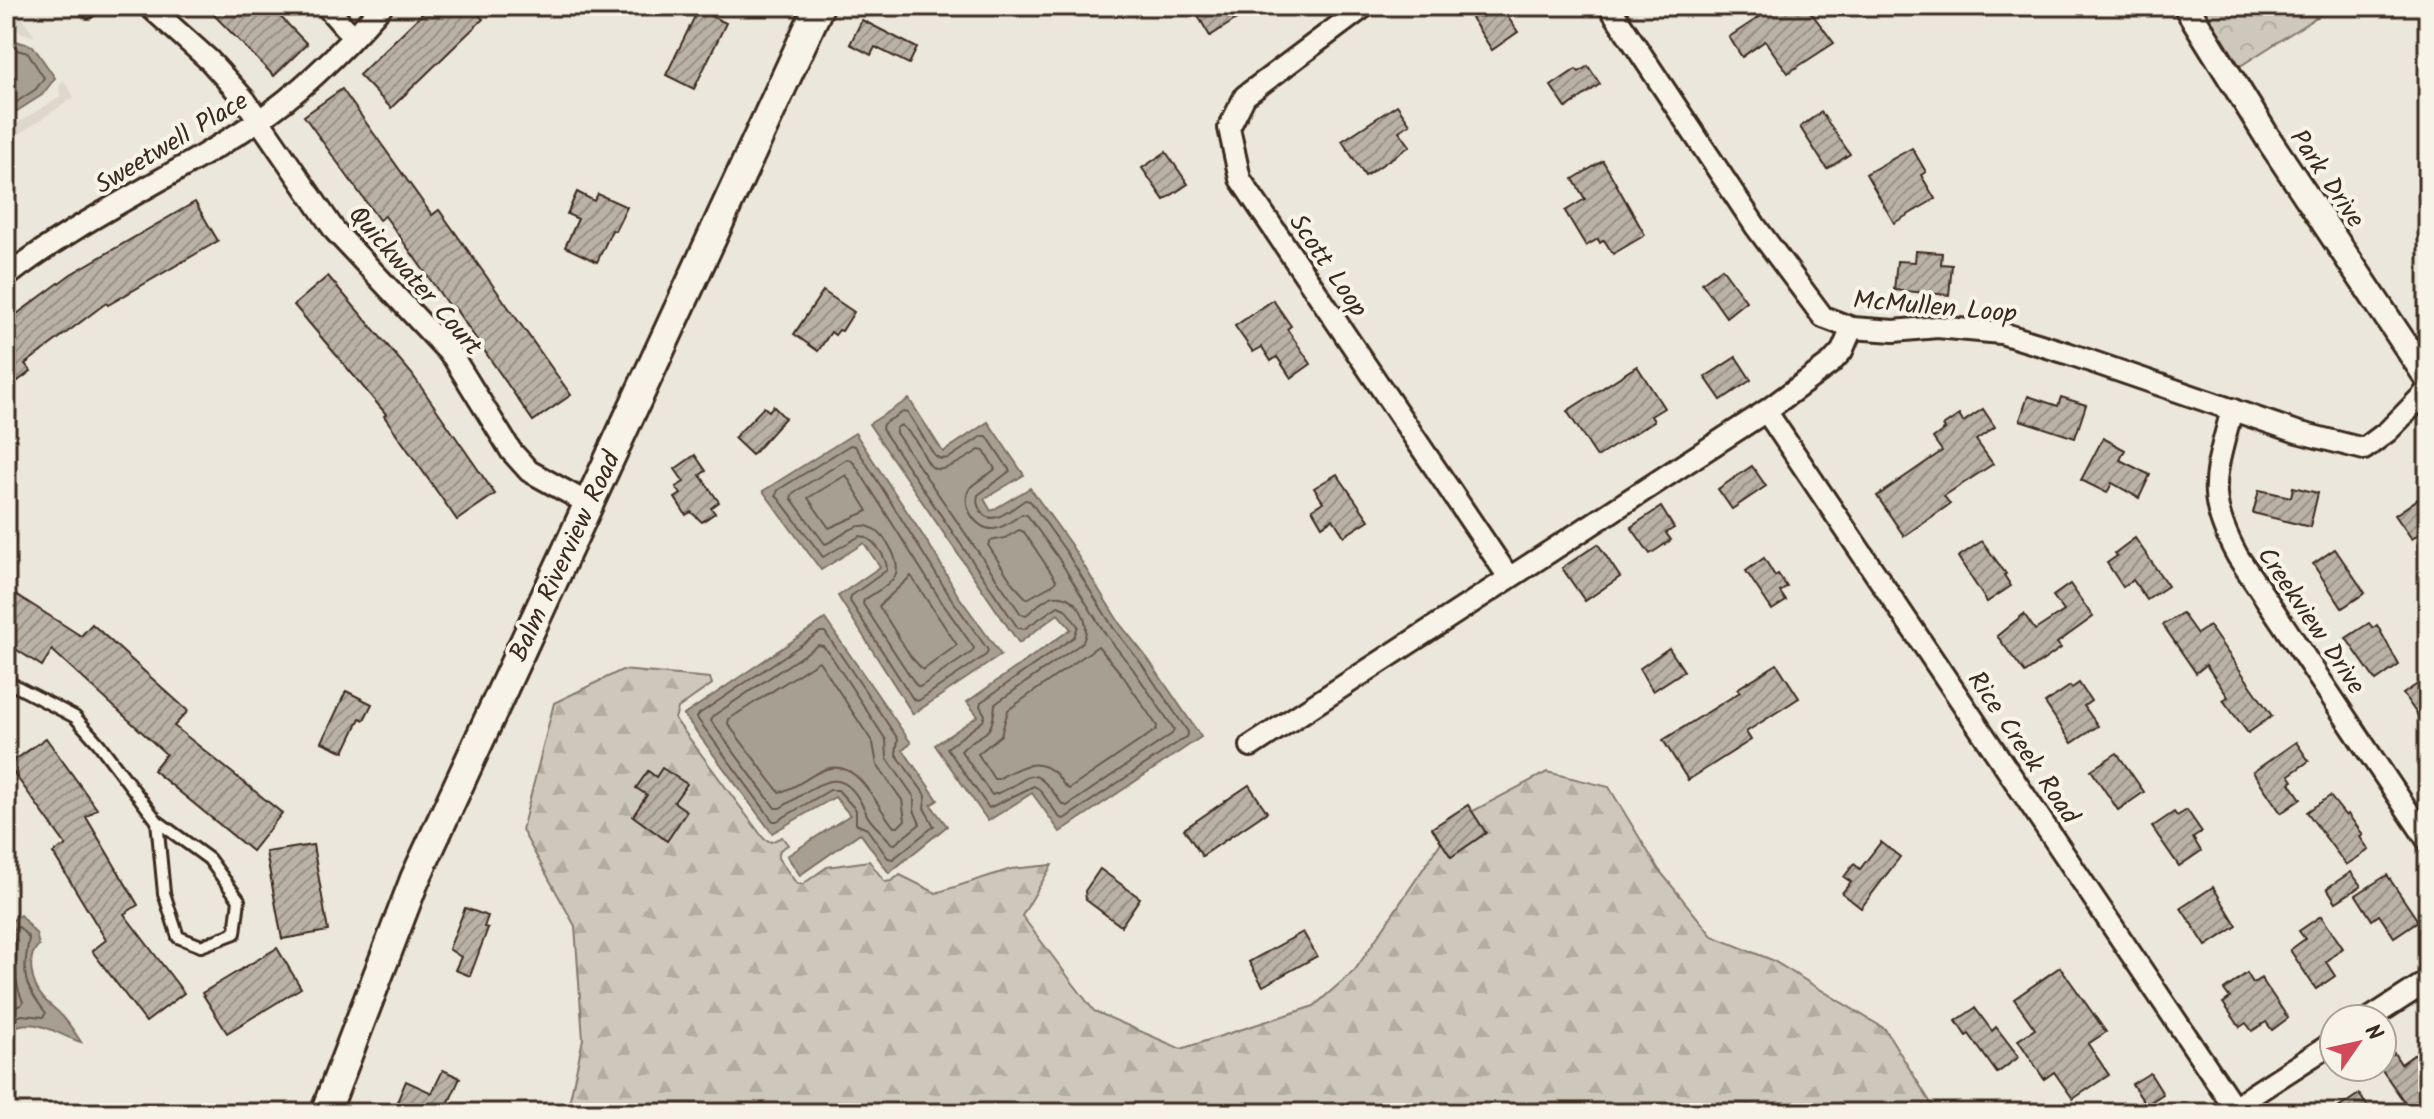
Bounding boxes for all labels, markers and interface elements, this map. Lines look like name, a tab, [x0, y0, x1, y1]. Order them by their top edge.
street label: Sweetwell Place	[87, 81, 257, 206]
street label: Park Drive	[2278, 121, 2375, 237]
street label: Quickwater Court	[337, 197, 493, 367]
street label: Scott Loop	[1277, 206, 1378, 327]
street label: McMullen Loop	[1851, 280, 2019, 336]
street label: Balm Riverview Road	[499, 444, 633, 669]
street label: Creekview Drive	[2245, 539, 2376, 704]
street label: Rice Creek Road	[1955, 663, 2090, 834]
north arrow	[2318, 1003, 2398, 1083]
text: N	[2354, 1018, 2391, 1049]

